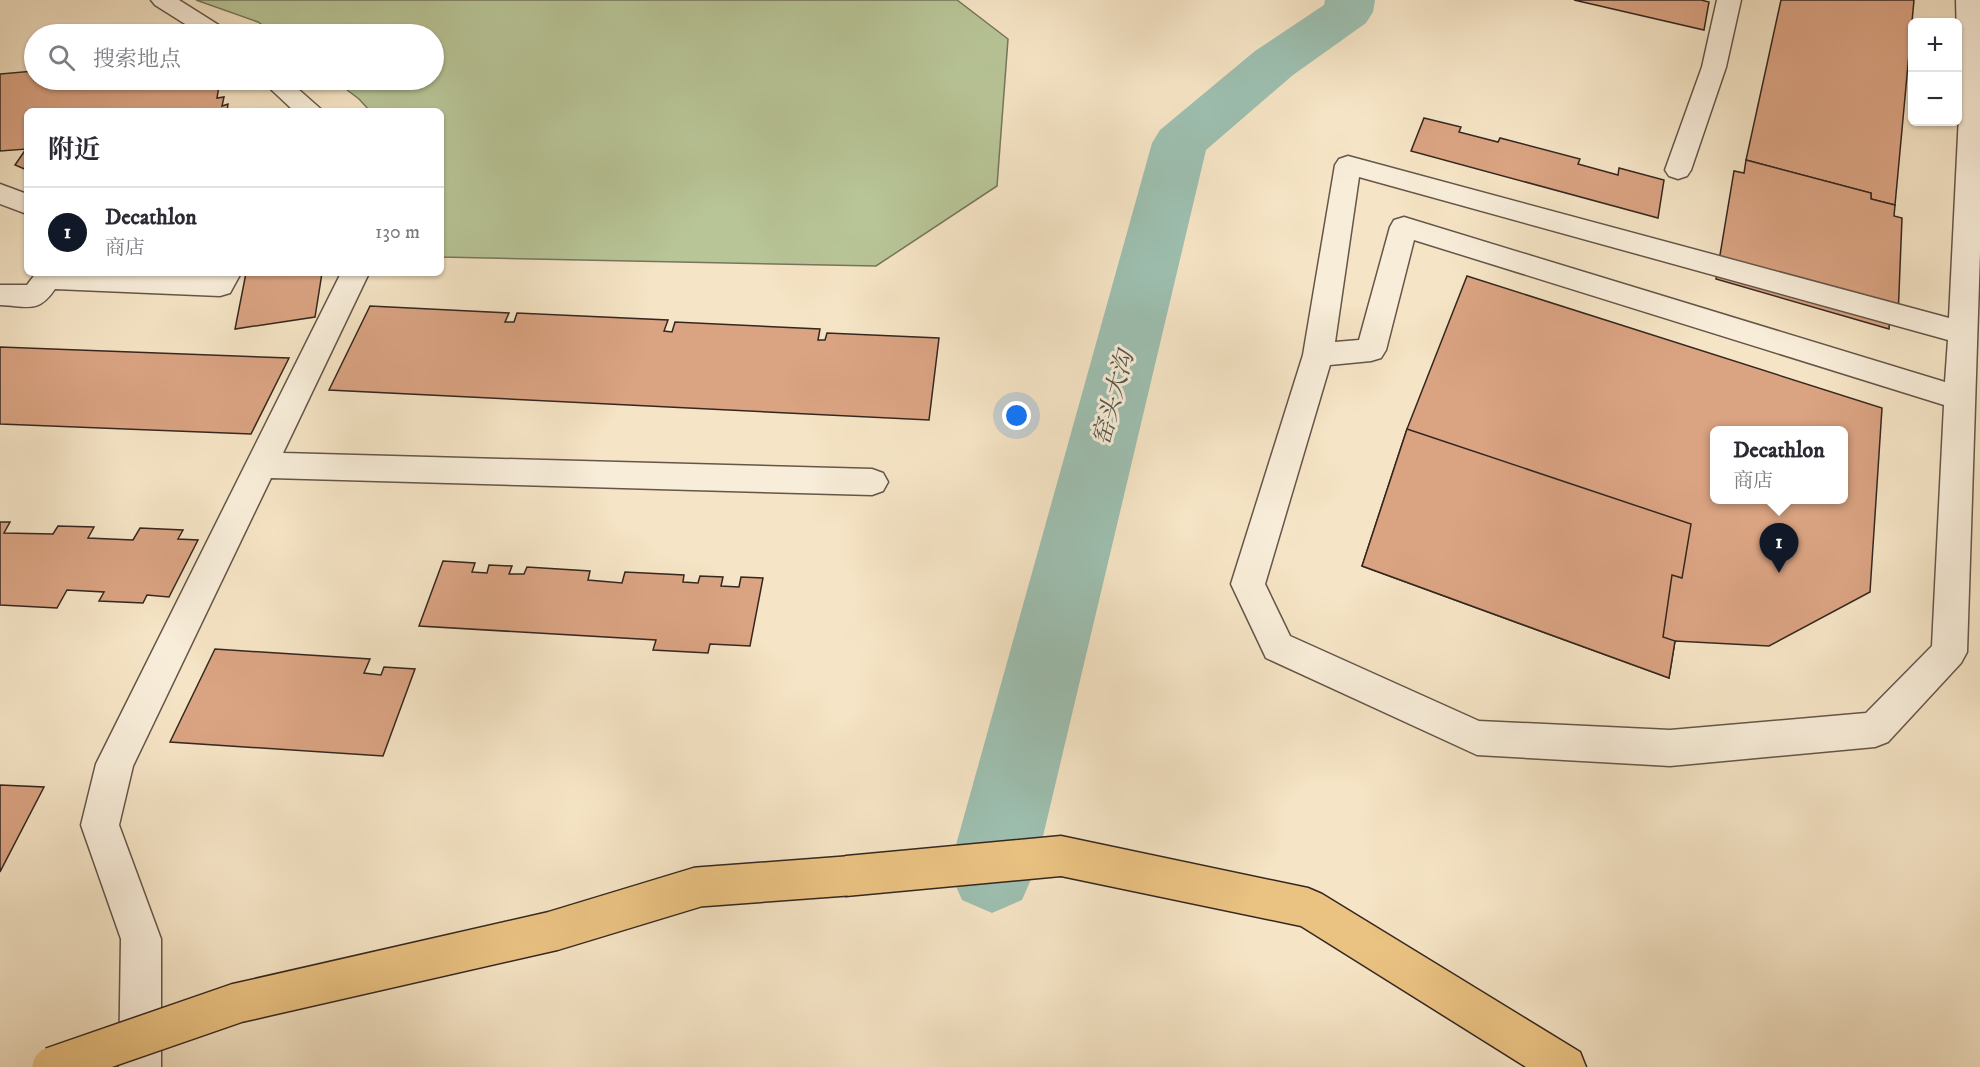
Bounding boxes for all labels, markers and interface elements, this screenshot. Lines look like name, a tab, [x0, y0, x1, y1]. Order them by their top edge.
map controls	[1908, 18, 1962, 126]
button: +	[1908, 18, 1962, 72]
search box	[24, 24, 444, 90]
icon: search	[45, 41, 78, 74]
text: 搜索地点	[93, 46, 181, 73]
button: −	[1908, 72, 1962, 126]
text: 附近	[48, 134, 100, 167]
text: Decathlon	[105, 204, 197, 231]
text: 1	[64, 220, 71, 245]
text: 130 m	[375, 220, 420, 245]
text: 商店	[105, 236, 145, 261]
water label: 窑头大沟	[1087, 344, 1142, 448]
your location	[1002, 401, 1031, 430]
popup	[1710, 426, 1848, 504]
text: Decathlon	[1733, 437, 1825, 464]
text: 商店	[1733, 469, 1773, 494]
pin: 1	[1760, 524, 1798, 573]

